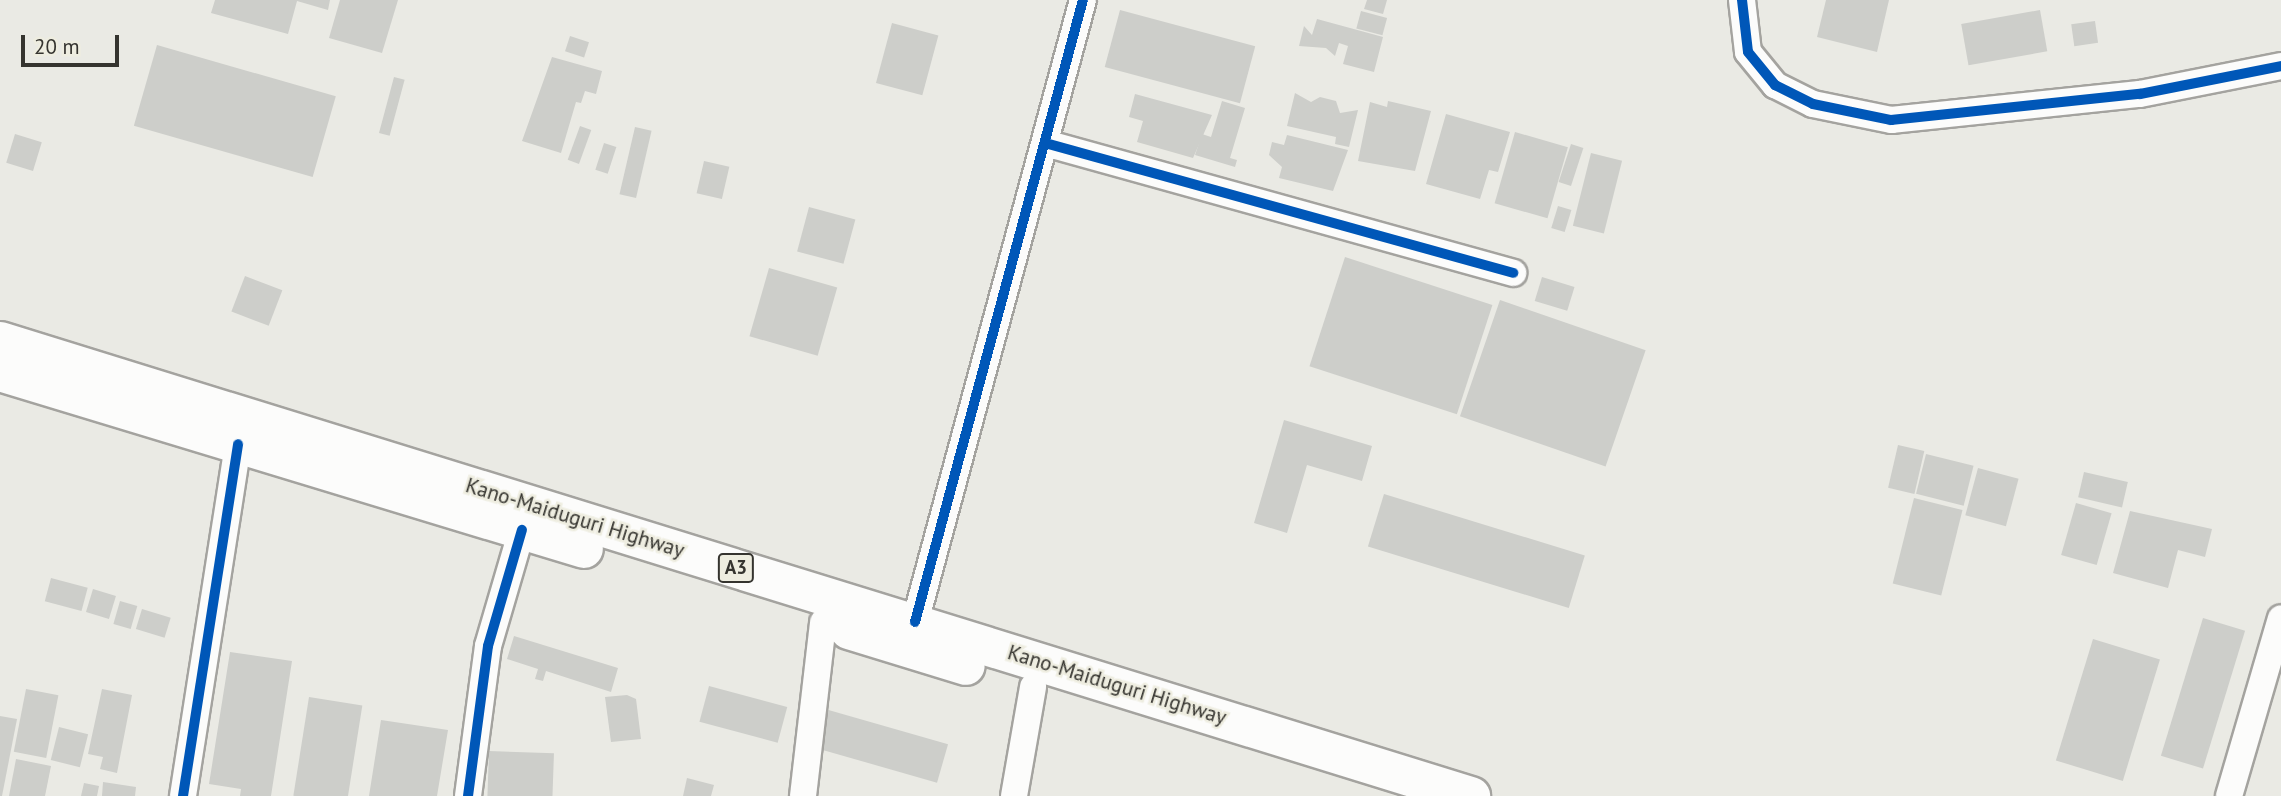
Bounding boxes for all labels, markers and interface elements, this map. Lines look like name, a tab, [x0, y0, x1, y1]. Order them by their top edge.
scale bar	[24, 21, 122, 65]
text: 20 m	[34, 33, 80, 60]
street label: Kano-Maiduguri Highway	[463, 473, 687, 563]
road number: A3	[717, 552, 755, 583]
street label: Kano-Maiduguri Highway	[1005, 640, 1229, 730]

